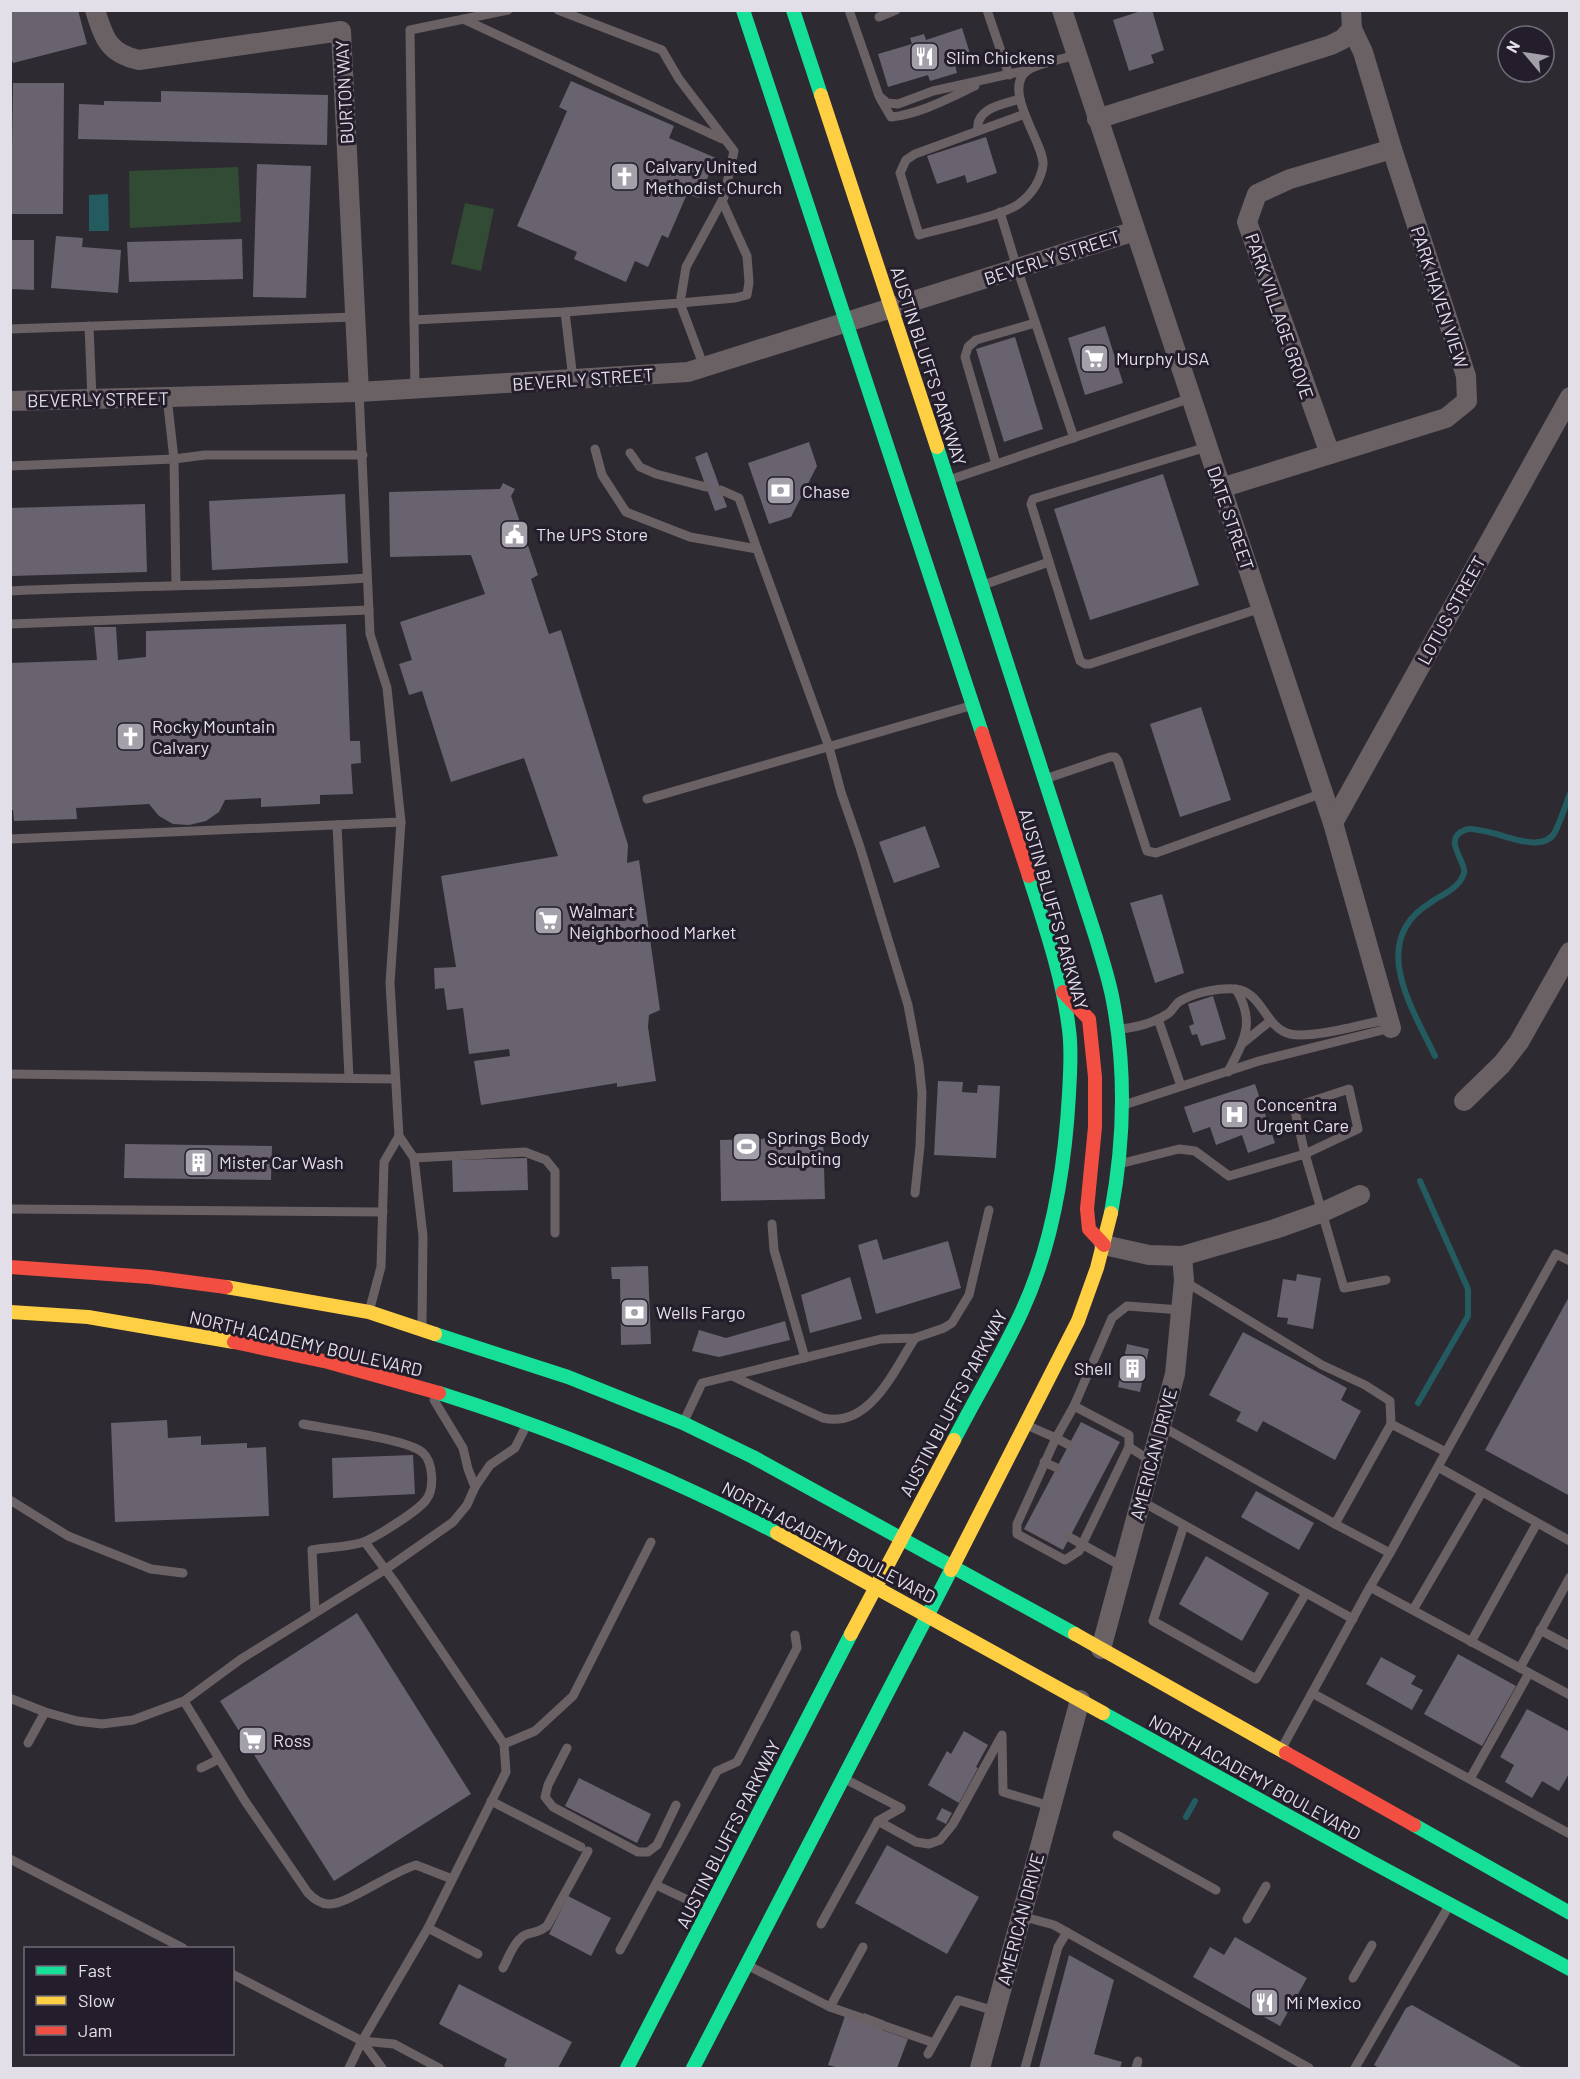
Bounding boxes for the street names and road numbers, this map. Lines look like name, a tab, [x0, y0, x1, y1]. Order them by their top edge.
street label: BURTON WAY	[330, 39, 358, 145]
street label: PARK HAVEN VIEW	[1407, 223, 1473, 371]
street label: BEVERLY STREET	[981, 225, 1123, 289]
street label: PARK VILLAGE GROVE	[1241, 230, 1319, 402]
street label: AUSTIN BLUFFS PARKWAY	[886, 264, 972, 468]
street label: BEVERLY STREET	[512, 363, 654, 395]
street label: BEVERLY STREET	[27, 387, 169, 411]
street label: DATE STREET	[1203, 463, 1259, 573]
street label: LOTUS STREET	[1412, 552, 1490, 668]
street label: AUSTIN BLUFFS PARKWAY	[1015, 806, 1093, 1012]
street label: NORTH ACADEMY BOULEVARD	[187, 1305, 425, 1381]
street label: AUSTIN BLUFFS PARKWAY	[894, 1306, 1012, 1500]
street label: AMERICAN DRIVE	[1125, 1385, 1181, 1523]
street label: NORTH ACADEMY BOULEVARD	[718, 1476, 940, 1608]
street label: NORTH ACADEMY BOULEVARD	[1145, 1710, 1365, 1844]
street label: AUSTIN BLUFFS PARKWAY	[671, 1736, 785, 1932]
street label: AMERICAN DRIVE	[992, 1850, 1048, 1988]

